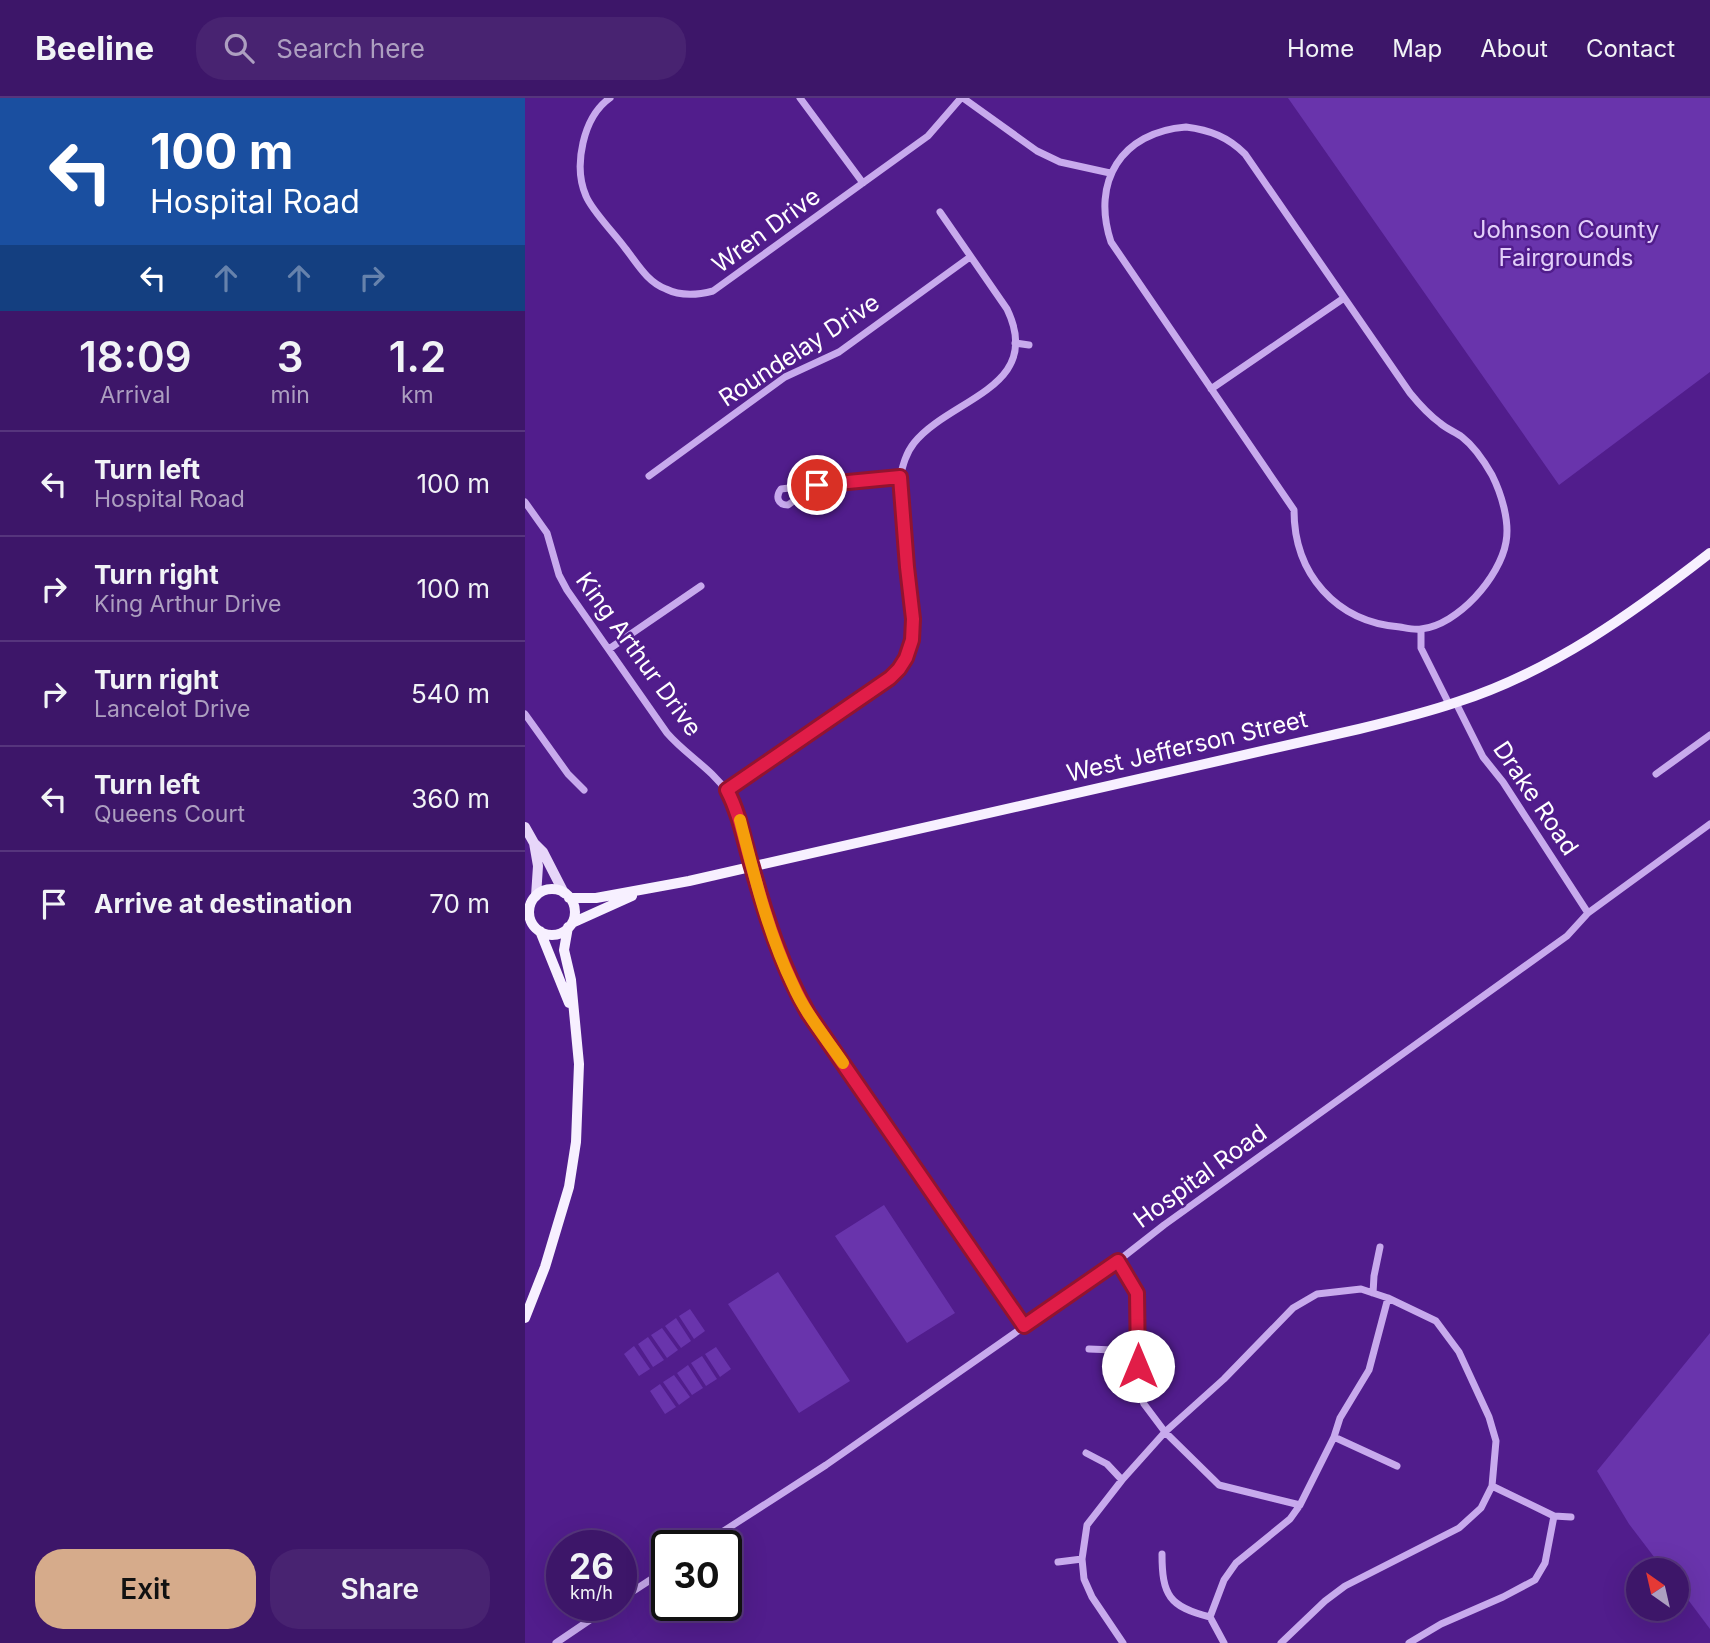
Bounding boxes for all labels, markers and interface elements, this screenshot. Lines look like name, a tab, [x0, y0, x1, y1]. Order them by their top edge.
search box	[196, 17, 686, 80]
text: Beeline	[35, 28, 154, 68]
icon: search	[220, 29, 258, 67]
text: Search here	[276, 33, 425, 64]
text: Home	[1287, 34, 1354, 63]
text: Map	[1392, 34, 1442, 63]
text: About	[1480, 34, 1548, 63]
text: Contact	[1586, 34, 1675, 63]
text: 100 m	[150, 122, 294, 181]
icon: left	[35, 126, 126, 217]
street label: Wren Drive	[707, 181, 825, 279]
text: Hospital Road	[150, 182, 360, 221]
park label: Johnson County Fairgrounds	[1473, 215, 1659, 272]
icon: left	[134, 259, 172, 297]
icon: ahead	[207, 259, 245, 297]
icon: ahead	[280, 259, 318, 297]
icon: right	[353, 259, 391, 297]
street label: Roundelay Drive	[713, 287, 885, 413]
text: 18:09	[79, 331, 192, 382]
text: 3	[277, 331, 304, 382]
text: 1.2	[389, 331, 446, 382]
text: Arrival	[100, 381, 171, 409]
text: min	[270, 381, 310, 409]
text: km	[401, 381, 434, 409]
text: Turn left	[94, 454, 200, 485]
pin	[787, 455, 847, 515]
icon: left	[35, 465, 73, 503]
icon: arrive	[798, 466, 836, 504]
text: 100 m	[417, 468, 490, 499]
text: Hospital Road	[94, 485, 245, 513]
text: Turn right	[94, 559, 219, 590]
street label: King Arthur Drive	[570, 566, 708, 742]
icon: right	[35, 570, 73, 608]
text: 100 m	[417, 573, 490, 604]
text: King Arthur Drive	[94, 590, 281, 618]
text: Turn right	[94, 664, 219, 695]
icon: right	[35, 675, 73, 713]
text: 540 m	[411, 678, 490, 709]
text: Lancelot Drive	[94, 695, 251, 723]
street label: West Jefferson Street	[1064, 704, 1310, 788]
street label: Drake Road	[1487, 736, 1585, 860]
text: Turn left	[94, 769, 200, 800]
icon: left	[35, 780, 73, 818]
text: 360 m	[411, 783, 490, 814]
text: Queens Court	[94, 800, 245, 828]
icon: arrive	[35, 885, 73, 923]
text: Arrive at destination	[94, 888, 353, 919]
text: 70 m	[429, 888, 490, 919]
street label: Hospital Road	[1128, 1118, 1272, 1234]
position arrow	[1101, 1329, 1175, 1403]
speed limit sign: 30	[651, 1530, 742, 1621]
text: 26	[569, 1545, 614, 1587]
button: Exit	[35, 1549, 256, 1629]
button: Share	[270, 1549, 490, 1629]
north arrow	[1626, 1558, 1689, 1620]
map controls	[1626, 1558, 1689, 1621]
text: km/h	[570, 1582, 613, 1603]

